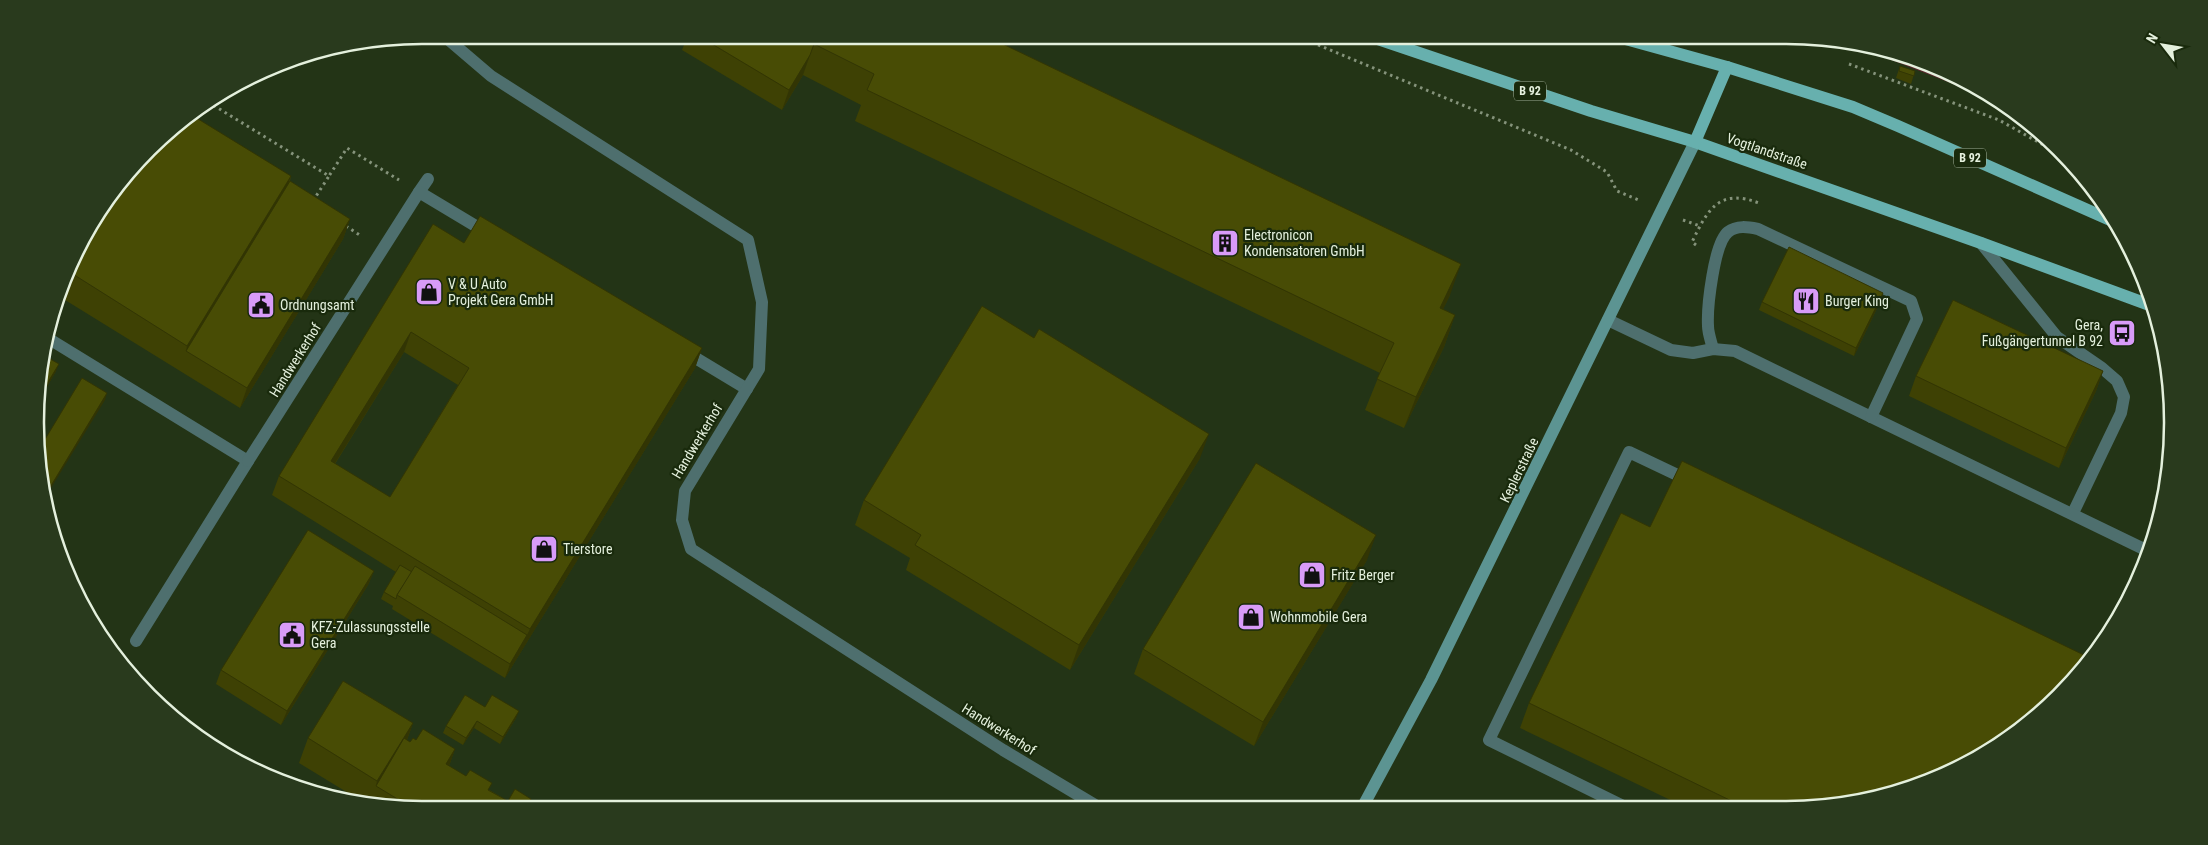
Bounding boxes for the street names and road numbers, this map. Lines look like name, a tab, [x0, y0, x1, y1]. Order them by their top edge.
road number: B 92	[1514, 82, 1546, 100]
street label: Vogtlandstraße	[1725, 130, 1810, 172]
road number: B 92	[1954, 148, 1986, 168]
street label: Handwerkerhof	[266, 320, 324, 400]
street label: Handwerkerhof	[668, 400, 726, 481]
street label: Keplerstraße	[1496, 435, 1542, 505]
street label: Handwerkerhof	[959, 700, 1039, 758]

